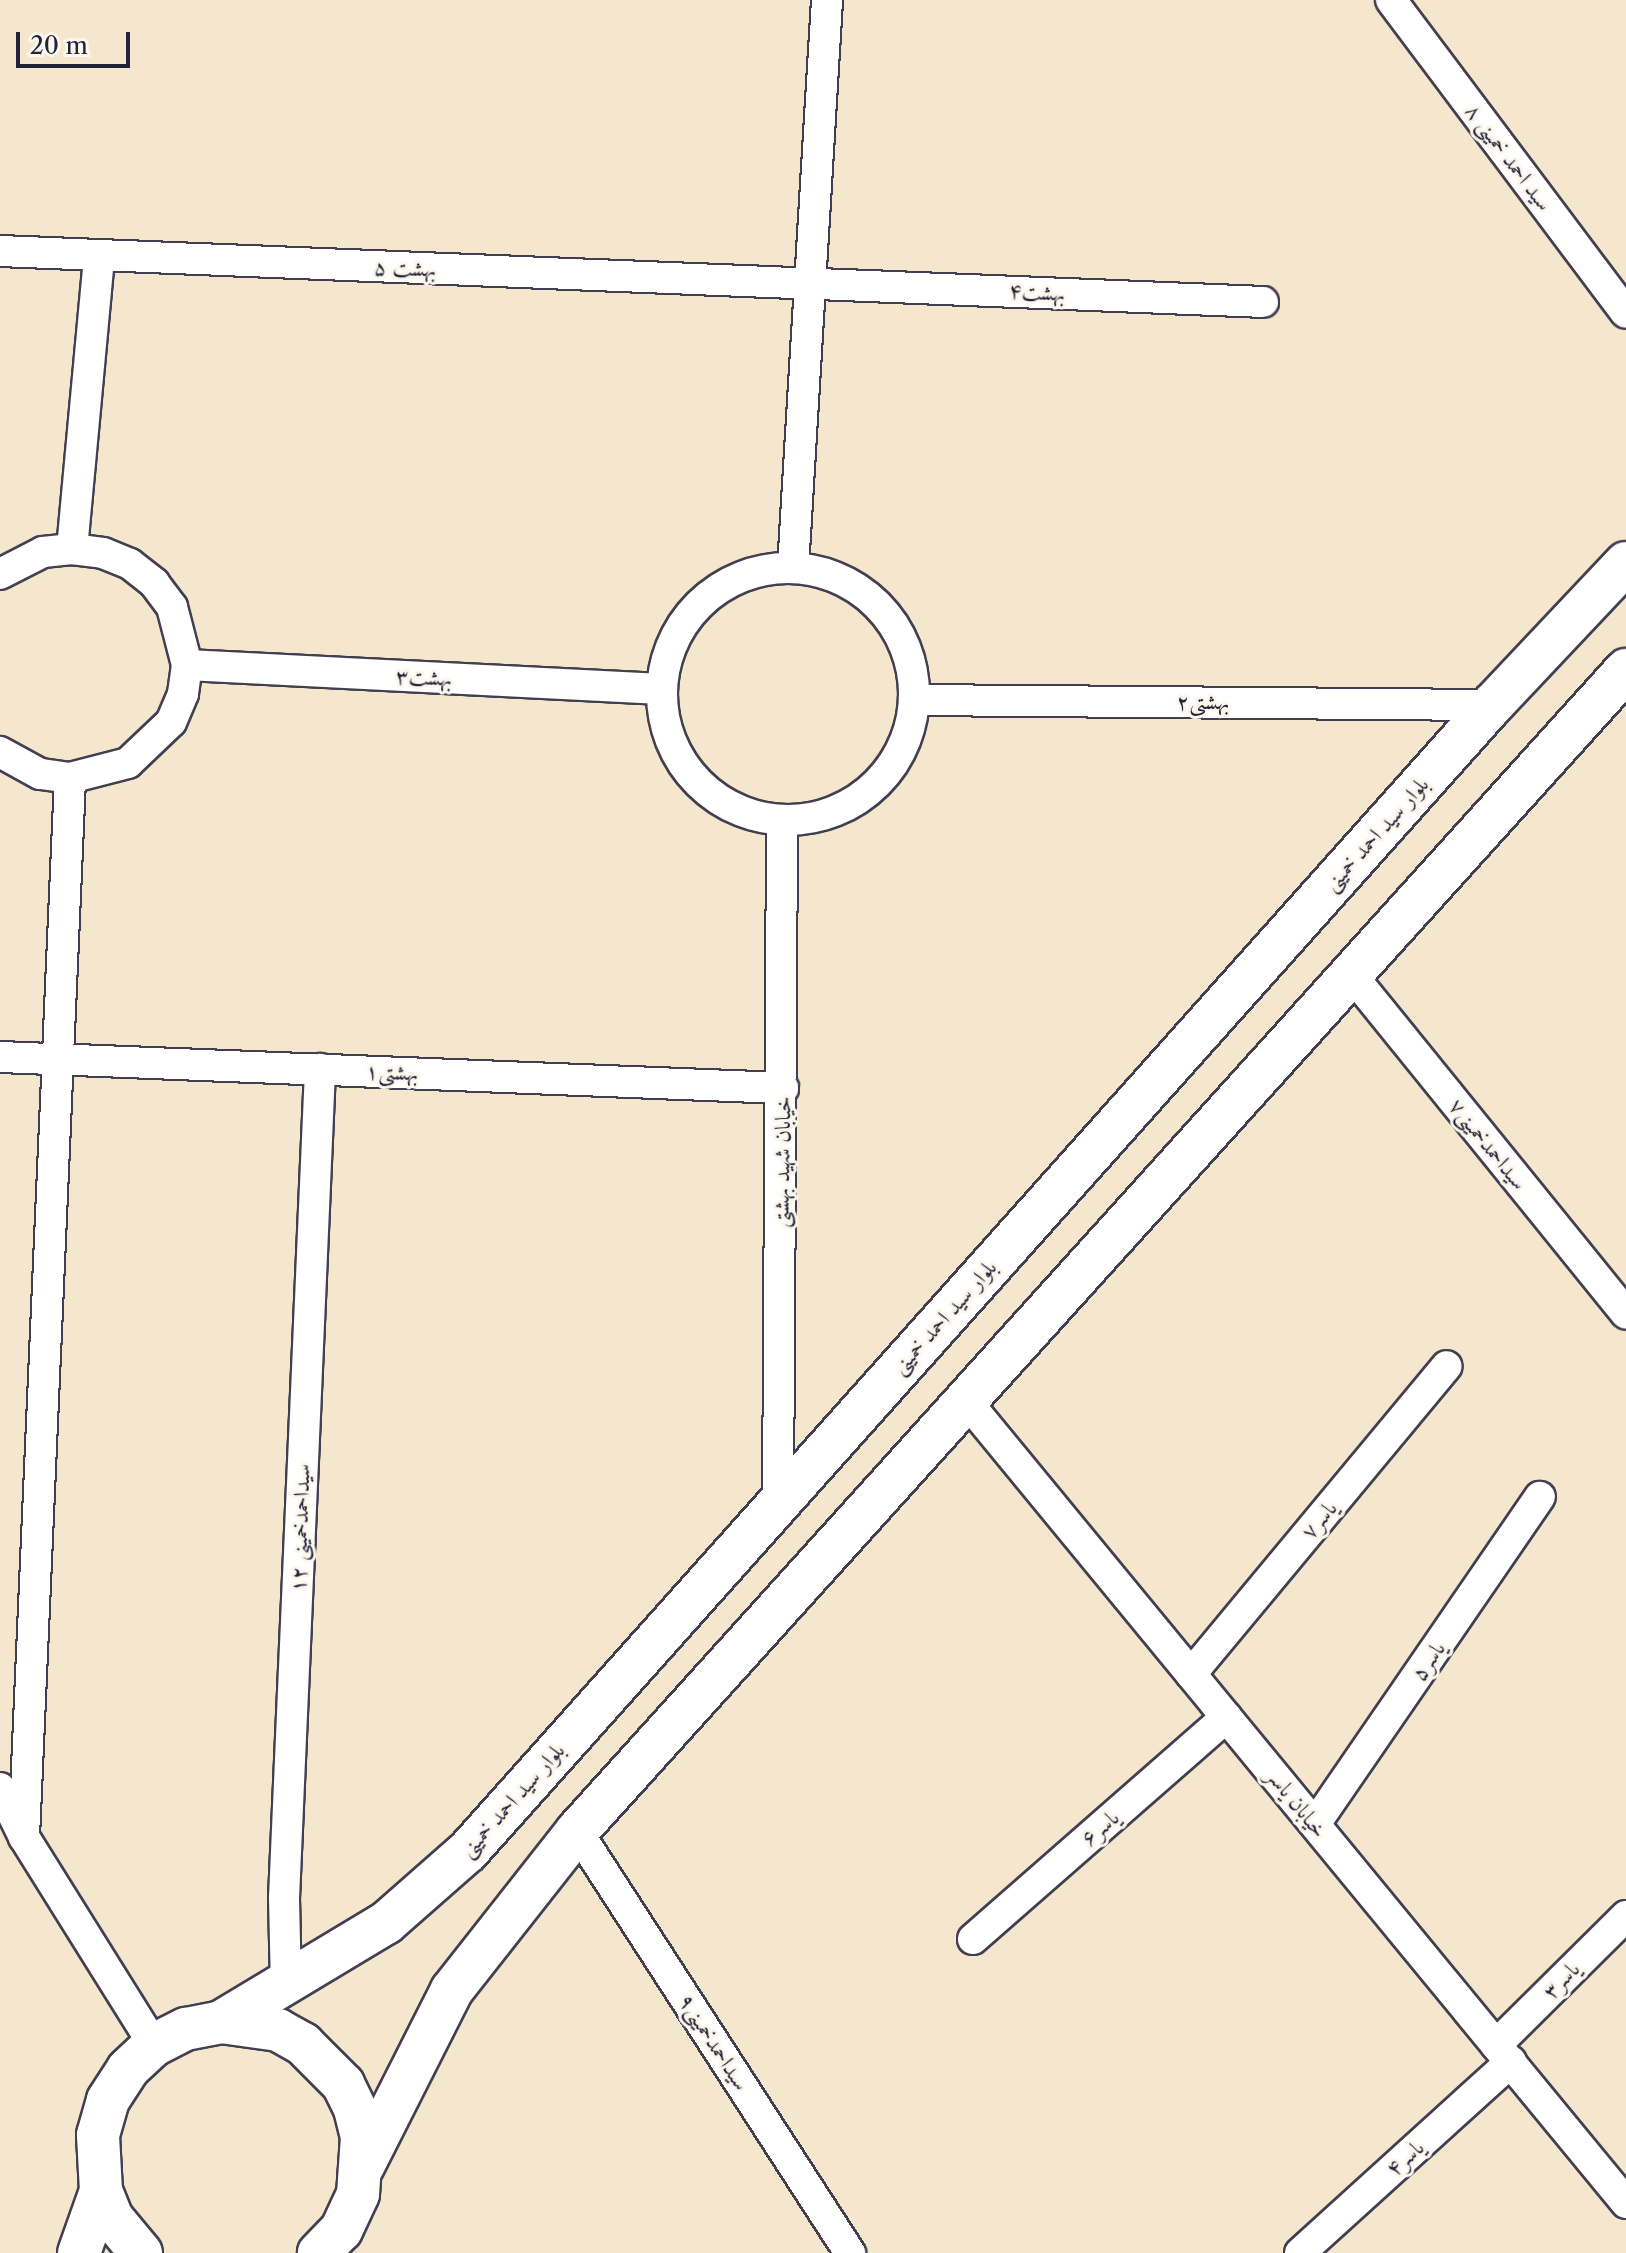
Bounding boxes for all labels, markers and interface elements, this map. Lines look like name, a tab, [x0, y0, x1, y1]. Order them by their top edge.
scale bar	[20, 16, 134, 66]
text: 20 m	[30, 31, 88, 60]
street label: سید احمد خمینی ۸	[1460, 98, 1558, 216]
street label: بهشت ۵	[373, 254, 437, 282]
street label: بهشت۴	[1008, 277, 1066, 307]
street label: بهشت۳	[395, 662, 453, 692]
street label: بهشتی۲	[1176, 689, 1230, 715]
street label: بلوار سید احمد خمینی	[1318, 771, 1434, 897]
street label: بهشتی۱	[365, 1058, 419, 1086]
street label: سیداحمدخمینی۷	[1443, 1093, 1533, 1195]
street label: خیابان شهید بهشتی	[768, 1096, 796, 1228]
street label: بلوار سید احمد خمینی	[886, 1254, 1002, 1380]
street label: سیداحمدخمینی ۱۲	[285, 1463, 315, 1593]
street label: یاسر۷	[1295, 1495, 1343, 1545]
street label: یاسر۵	[1405, 1636, 1451, 1686]
street label: بلوار سید احمد خمینی	[454, 1737, 570, 1863]
street label: خیابان یاسر	[1261, 1763, 1333, 1843]
street label: یاسر۶	[1076, 1804, 1124, 1852]
street label: یاسر۳	[1537, 1956, 1585, 2004]
street label: سیداحمدخمینی۹	[673, 1989, 755, 2095]
street label: یاسر۴	[1381, 2134, 1429, 2182]

